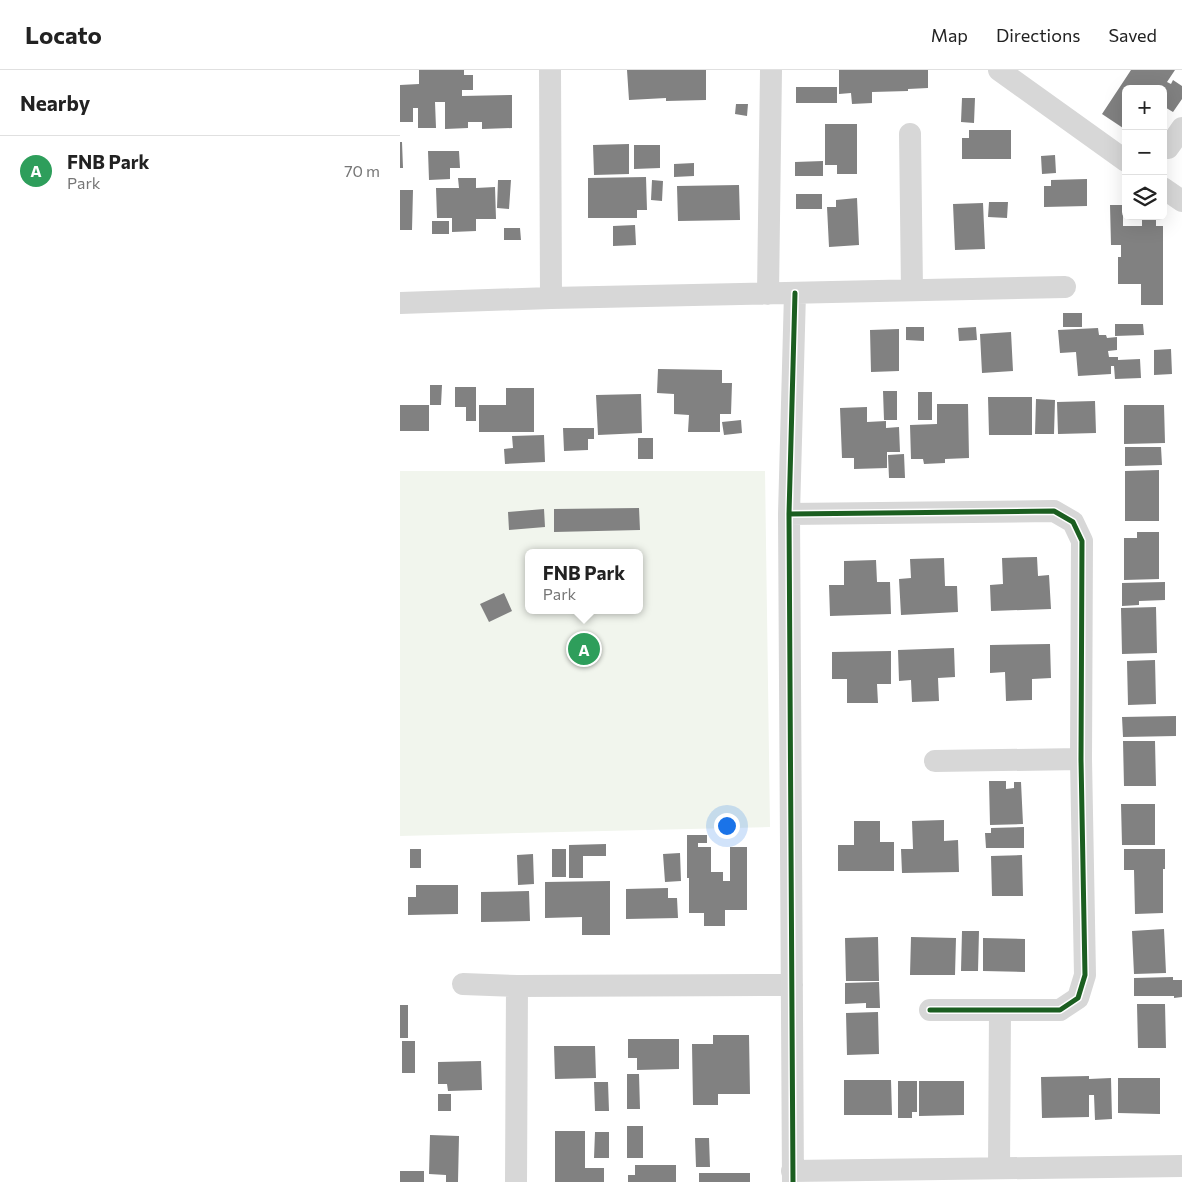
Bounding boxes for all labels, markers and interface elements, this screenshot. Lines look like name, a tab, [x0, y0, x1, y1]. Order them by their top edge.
text: Locato	[25, 20, 102, 49]
text: Map	[931, 24, 968, 46]
text: Directions	[996, 24, 1080, 46]
text: Saved	[1108, 24, 1157, 46]
map controls	[1122, 85, 1167, 220]
button: +	[1122, 85, 1167, 130]
text: Nearby	[20, 90, 90, 115]
button: −	[1122, 130, 1167, 175]
text: FNB Park	[67, 150, 150, 173]
text: A	[30, 161, 42, 180]
text: 70 m	[344, 161, 380, 180]
text: Park	[67, 173, 100, 192]
button: layers	[1122, 175, 1167, 220]
popup	[525, 549, 643, 614]
text: FNB Park	[543, 561, 625, 584]
text: Park	[543, 584, 576, 603]
pin: A	[568, 630, 600, 668]
your location	[714, 813, 740, 839]

